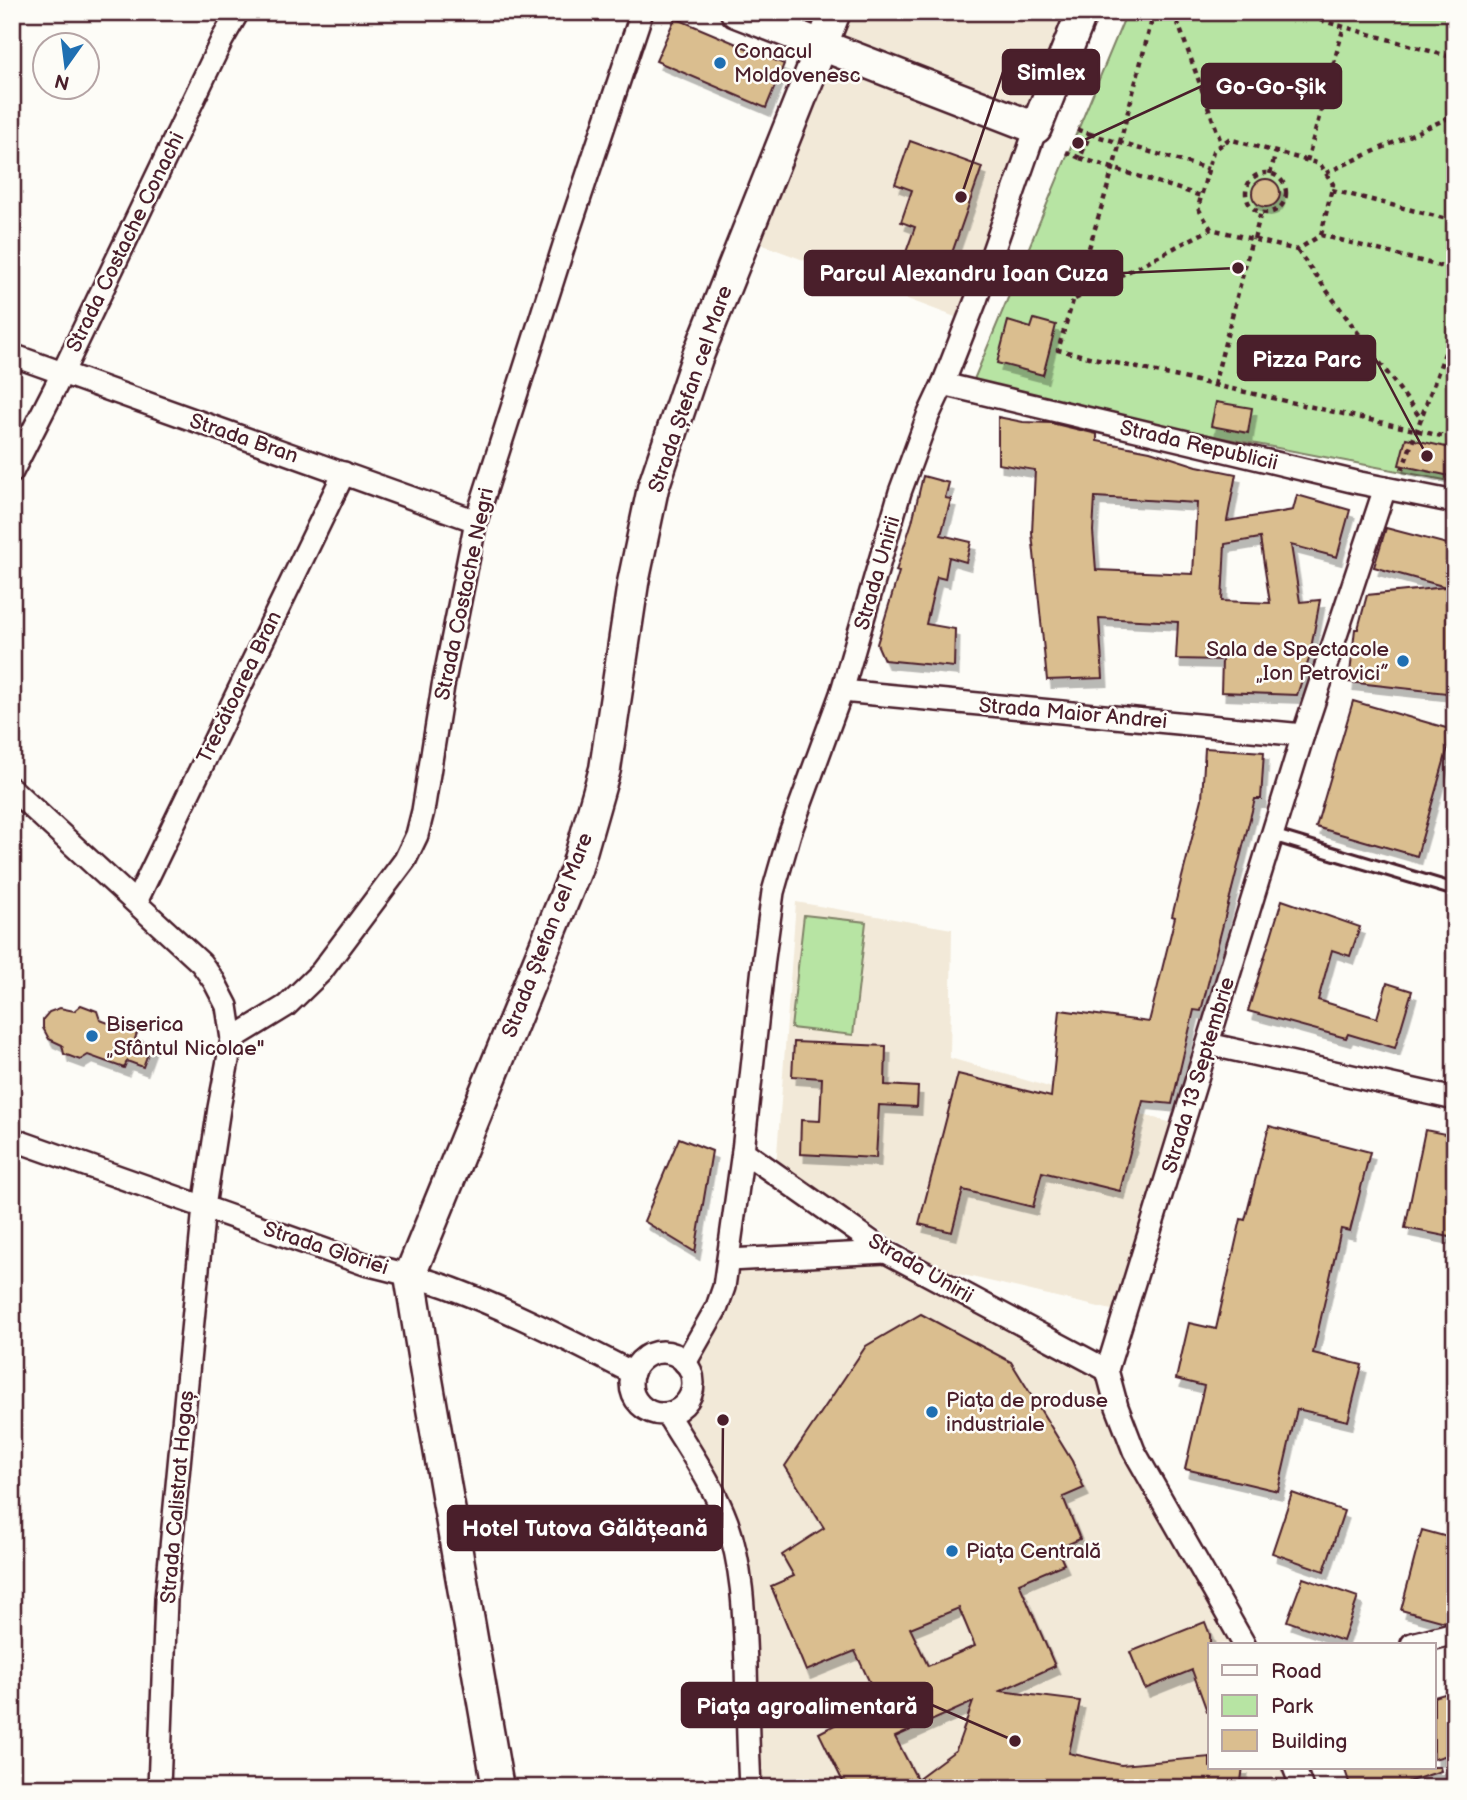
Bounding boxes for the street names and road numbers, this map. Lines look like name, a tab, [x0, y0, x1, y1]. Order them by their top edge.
street label: Strada Costache Conachi	[61, 128, 190, 356]
street label: Strada Ștefan cel Mare	[643, 282, 738, 496]
street label: Strada Bran	[186, 408, 301, 469]
street label: Strada Republicii	[1118, 415, 1280, 476]
street label: Strada Costache Negri	[430, 486, 499, 703]
street label: Strada Unirii	[849, 513, 906, 633]
street label: Trecătoarea Bran	[192, 607, 287, 767]
street label: Strada Maior Andrei	[978, 693, 1168, 734]
street label: Strada Ștefan cel Mare	[497, 829, 598, 1041]
street label: Strada 13 Septembrie	[1157, 974, 1240, 1176]
street label: Strada Gloriei	[260, 1217, 391, 1280]
street label: Strada Unirii	[864, 1228, 978, 1309]
street label: Strada Calistrat Hogaș	[156, 1389, 199, 1605]

